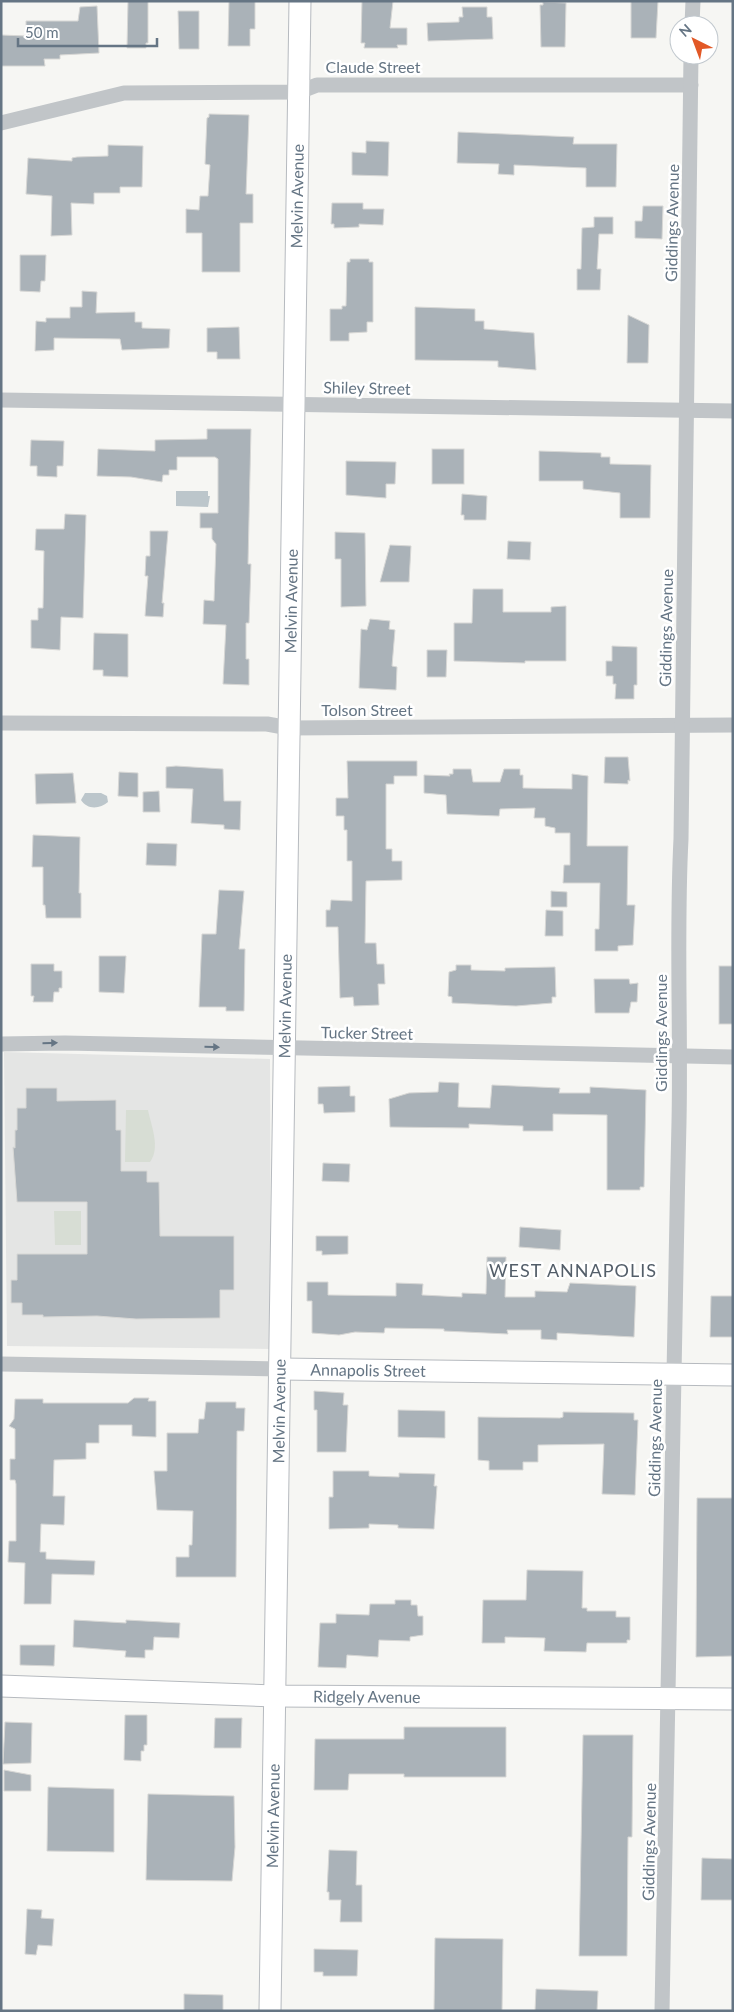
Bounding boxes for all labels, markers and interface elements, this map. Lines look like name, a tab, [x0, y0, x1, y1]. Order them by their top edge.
scale bar	[18, 15, 156, 47]
north arrow	[669, 15, 719, 65]
text: N	[675, 20, 695, 40]
text: 50 m	[25, 23, 59, 41]
street label: Claude Street	[326, 57, 421, 76]
street label: Melvin Avenue	[286, 144, 307, 249]
street label: Giddings Avenue	[661, 164, 682, 282]
street label: Shiley Street	[323, 377, 411, 398]
street label: Melvin Avenue	[280, 549, 301, 654]
street label: Giddings Avenue	[655, 569, 676, 687]
street label: Tolson Street	[321, 700, 413, 719]
street label: Melvin Avenue	[274, 954, 295, 1058]
street label: Giddings Avenue	[651, 974, 670, 1092]
street label: Tucker Street	[321, 1022, 414, 1043]
one-way arrow	[42, 1039, 58, 1047]
one-way arrow	[205, 1043, 221, 1051]
district label: WEST ANNAPOLIS	[489, 1259, 657, 1281]
street label: Melvin Avenue	[268, 1359, 289, 1463]
street label: Annapolis Street	[310, 1359, 426, 1380]
street label: Giddings Avenue	[644, 1379, 665, 1497]
street label: Ridgely Avenue	[313, 1686, 421, 1706]
street label: Melvin Avenue	[262, 1764, 283, 1868]
street label: Giddings Avenue	[638, 1783, 659, 1901]

